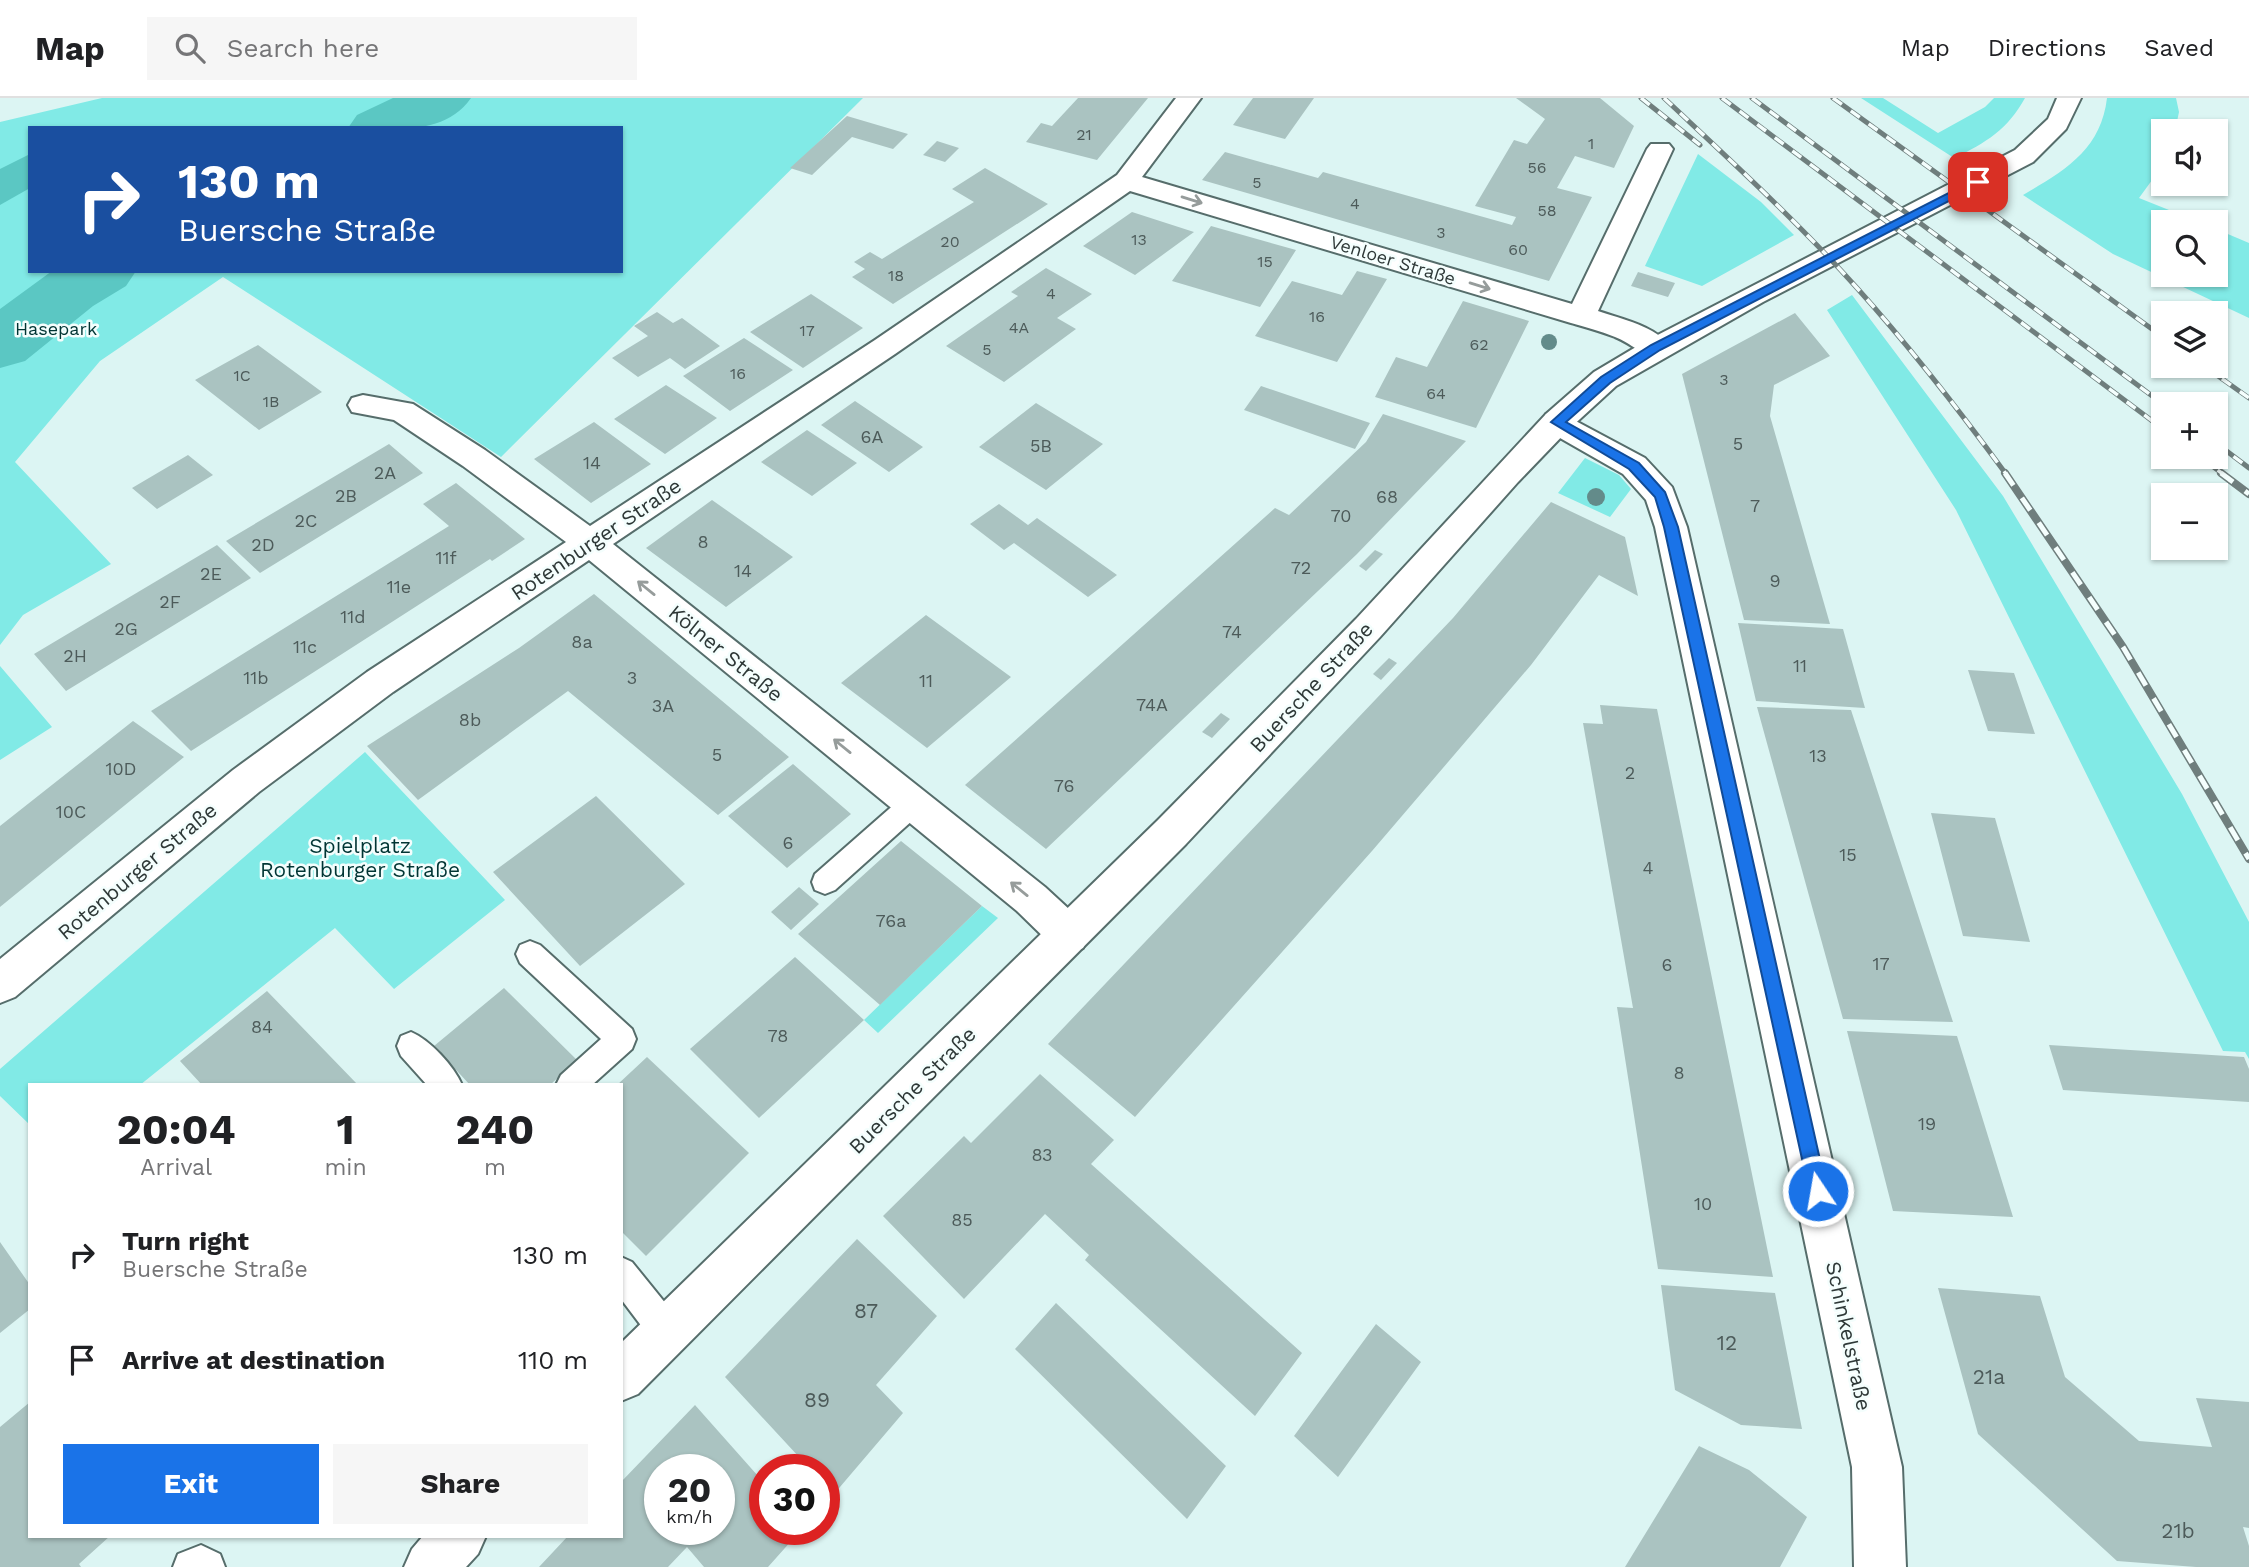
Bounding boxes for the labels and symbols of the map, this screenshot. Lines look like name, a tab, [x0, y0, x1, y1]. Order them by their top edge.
house number: 21	[1076, 125, 1092, 144]
house number: 1	[1588, 134, 1594, 153]
pin	[1948, 152, 2008, 212]
house number: 56	[1527, 158, 1547, 177]
house number: 5	[1252, 173, 1262, 192]
house number: 4	[1350, 194, 1360, 213]
one-way arrow	[1181, 195, 1203, 208]
house number: 58	[1537, 201, 1557, 220]
house number: 3	[1436, 223, 1446, 242]
house number: 13	[1131, 230, 1147, 249]
street label: Venloer Straße	[1328, 231, 1458, 289]
house number: 20	[940, 232, 960, 251]
house number: 60	[1508, 240, 1528, 259]
house number: 15	[1257, 252, 1273, 271]
house number: 18	[888, 266, 904, 285]
one-way arrow	[1469, 280, 1491, 293]
house number: 4	[1046, 284, 1056, 303]
house number: 16	[1309, 307, 1325, 326]
park label: Hasepark	[15, 318, 97, 339]
house number: 4A	[1009, 318, 1030, 337]
house number: 17	[799, 321, 815, 340]
house number: 62	[1469, 335, 1489, 354]
house number: 5	[982, 340, 992, 359]
house number: 16	[730, 364, 746, 383]
house number: 1C	[233, 366, 251, 385]
house number: 3	[1719, 370, 1729, 389]
house number: 64	[1426, 384, 1446, 403]
house number: 1B	[263, 392, 279, 411]
house number: 6A	[861, 426, 884, 447]
house number: 5	[1733, 433, 1743, 454]
house number: 5B	[1030, 435, 1052, 456]
house number: 14	[583, 452, 601, 473]
house number: 2A	[374, 462, 396, 483]
street label: Rotenburger Straße	[506, 473, 686, 605]
house number: 2B	[335, 485, 357, 506]
house number: 68	[1376, 486, 1398, 507]
house number: 7	[1750, 495, 1760, 516]
house number: 70	[1331, 505, 1351, 526]
house number: 2C	[295, 510, 317, 531]
house number: 8	[697, 531, 709, 552]
house number: 2D	[251, 534, 275, 555]
house number: 11f	[435, 547, 457, 568]
house number: 72	[1291, 557, 1311, 578]
house number: 14	[734, 560, 752, 581]
house number: 2E	[200, 563, 222, 584]
house number: 9	[1769, 570, 1781, 591]
house number: 11e	[387, 576, 411, 597]
one-way arrow	[637, 580, 655, 596]
house number: 2F	[159, 591, 181, 612]
street label: Kölner Straße	[664, 599, 788, 707]
house number: 11d	[340, 606, 366, 627]
street label: Buersche Straße	[1244, 616, 1378, 758]
house number: 2G	[114, 618, 138, 639]
house number: 74	[1222, 621, 1242, 642]
house number: 8a	[571, 631, 593, 652]
house number: 11c	[293, 636, 317, 657]
house number: 2H	[63, 645, 87, 666]
house number: 11	[1793, 655, 1807, 676]
house number: 11b	[243, 667, 269, 688]
house number: 3	[627, 667, 637, 688]
house number: 11	[919, 670, 933, 691]
house number: 74A	[1136, 694, 1168, 715]
house number: 3A	[652, 695, 674, 716]
house number: 8b	[459, 709, 481, 730]
one-way arrow	[833, 738, 852, 753]
house number: 5	[712, 744, 722, 765]
house number: 13	[1809, 745, 1827, 766]
house number: 10D	[105, 758, 137, 779]
house number: 2	[1625, 762, 1635, 783]
house number: 76	[1054, 775, 1074, 796]
street label: Rotenburger Straße	[52, 797, 222, 945]
house number: 10C	[56, 801, 86, 822]
house number: 6	[783, 832, 793, 853]
park label: Spielplatz Rotenburger Straße	[260, 833, 460, 882]
house number: 15	[1839, 844, 1857, 865]
house number: 4	[1643, 857, 1654, 878]
one-way arrow	[1010, 881, 1028, 897]
house number: 76a	[876, 910, 906, 931]
house number: 17	[1872, 953, 1890, 974]
house number: 6	[1662, 954, 1672, 975]
house number: 84	[251, 1016, 273, 1037]
street label: Buersche Straße	[843, 1021, 981, 1159]
house number: 78	[768, 1025, 788, 1046]
house number: 8	[1673, 1062, 1685, 1083]
house number: 19	[1918, 1113, 1936, 1134]
house number: 83	[1031, 1144, 1053, 1165]
position arrow	[1781, 1154, 1855, 1228]
house number: 10	[1694, 1193, 1712, 1214]
house number: 85	[951, 1209, 973, 1230]
street label: Schinkelstraße	[1821, 1259, 1877, 1413]
house number: 87	[854, 1298, 878, 1323]
house number: 12	[1717, 1330, 1737, 1355]
house number: 21a	[1973, 1364, 2005, 1389]
house number: 89	[804, 1387, 830, 1412]
speed limit sign: 30	[749, 1454, 840, 1545]
house number: 21b	[2161, 1518, 2195, 1543]

